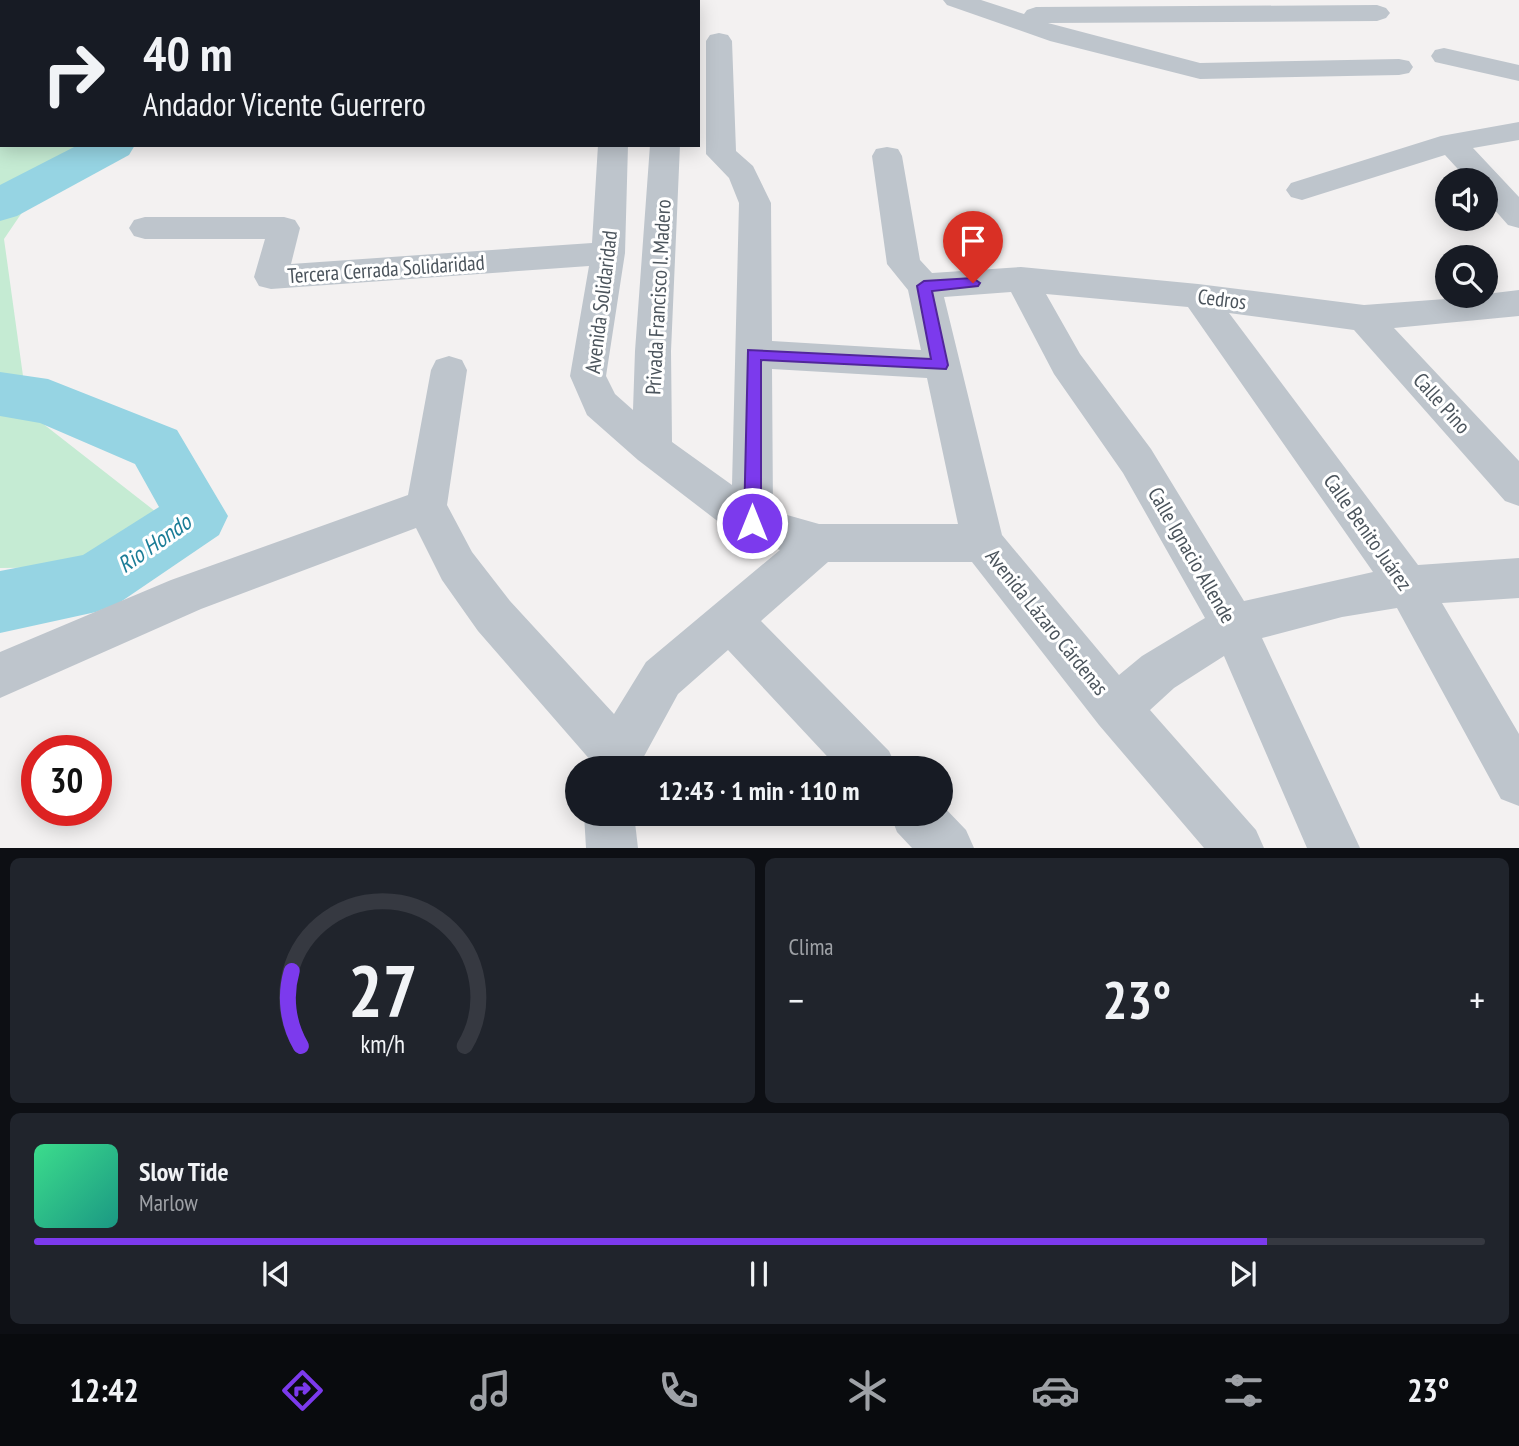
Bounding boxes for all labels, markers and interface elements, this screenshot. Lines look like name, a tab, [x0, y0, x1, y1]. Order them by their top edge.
text: 40 m	[143, 21, 232, 85]
icon: right	[28, 28, 119, 119]
text: Andador Vicente Guerrero	[143, 83, 426, 125]
map controls	[1435, 168, 1498, 308]
button: sound	[1435, 168, 1498, 231]
street label: Privada Francisco I. Madero	[639, 199, 677, 395]
pin	[943, 211, 1003, 283]
icon: arrive	[954, 222, 992, 260]
street label: Avenida Solidaridad	[579, 229, 623, 375]
button: search	[1435, 245, 1498, 308]
street label: Tercera Cerrada Solidaridad	[287, 249, 485, 289]
street label: Cedros	[1196, 283, 1248, 315]
street label: Calle Pino	[1408, 367, 1476, 439]
street label: Calle Benito Juárez	[1318, 468, 1418, 596]
street label: Calle Ignacio Allende	[1142, 482, 1242, 628]
position arrow	[715, 486, 789, 560]
water label: Rio Hondo	[112, 506, 198, 579]
street label: Avenida Lázaro Cárdenas	[980, 543, 1114, 701]
speed limit sign: 30	[21, 735, 112, 826]
text: 12:43 · 1 min · 110 m	[659, 774, 859, 807]
text: Clima	[789, 932, 834, 961]
text: 27	[347, 943, 417, 1037]
text: 23°	[1102, 966, 1171, 1033]
text: −	[789, 975, 804, 1024]
text: +	[1469, 975, 1485, 1024]
text: km/h	[360, 1028, 404, 1060]
text: Slow Tide	[139, 1155, 229, 1188]
text: Marlow	[139, 1188, 198, 1217]
icon: previous	[257, 1255, 295, 1293]
icon: pause	[740, 1255, 778, 1293]
icon: next	[1224, 1255, 1262, 1293]
icon: directions	[278, 1366, 327, 1415]
icon: music	[466, 1366, 515, 1415]
icon: phone	[654, 1366, 703, 1415]
icon: climate	[843, 1366, 892, 1415]
icon: car	[1031, 1366, 1080, 1415]
icon: filters	[1219, 1366, 1268, 1415]
text: 12:42	[70, 1369, 139, 1411]
text: 23°	[1407, 1369, 1449, 1411]

